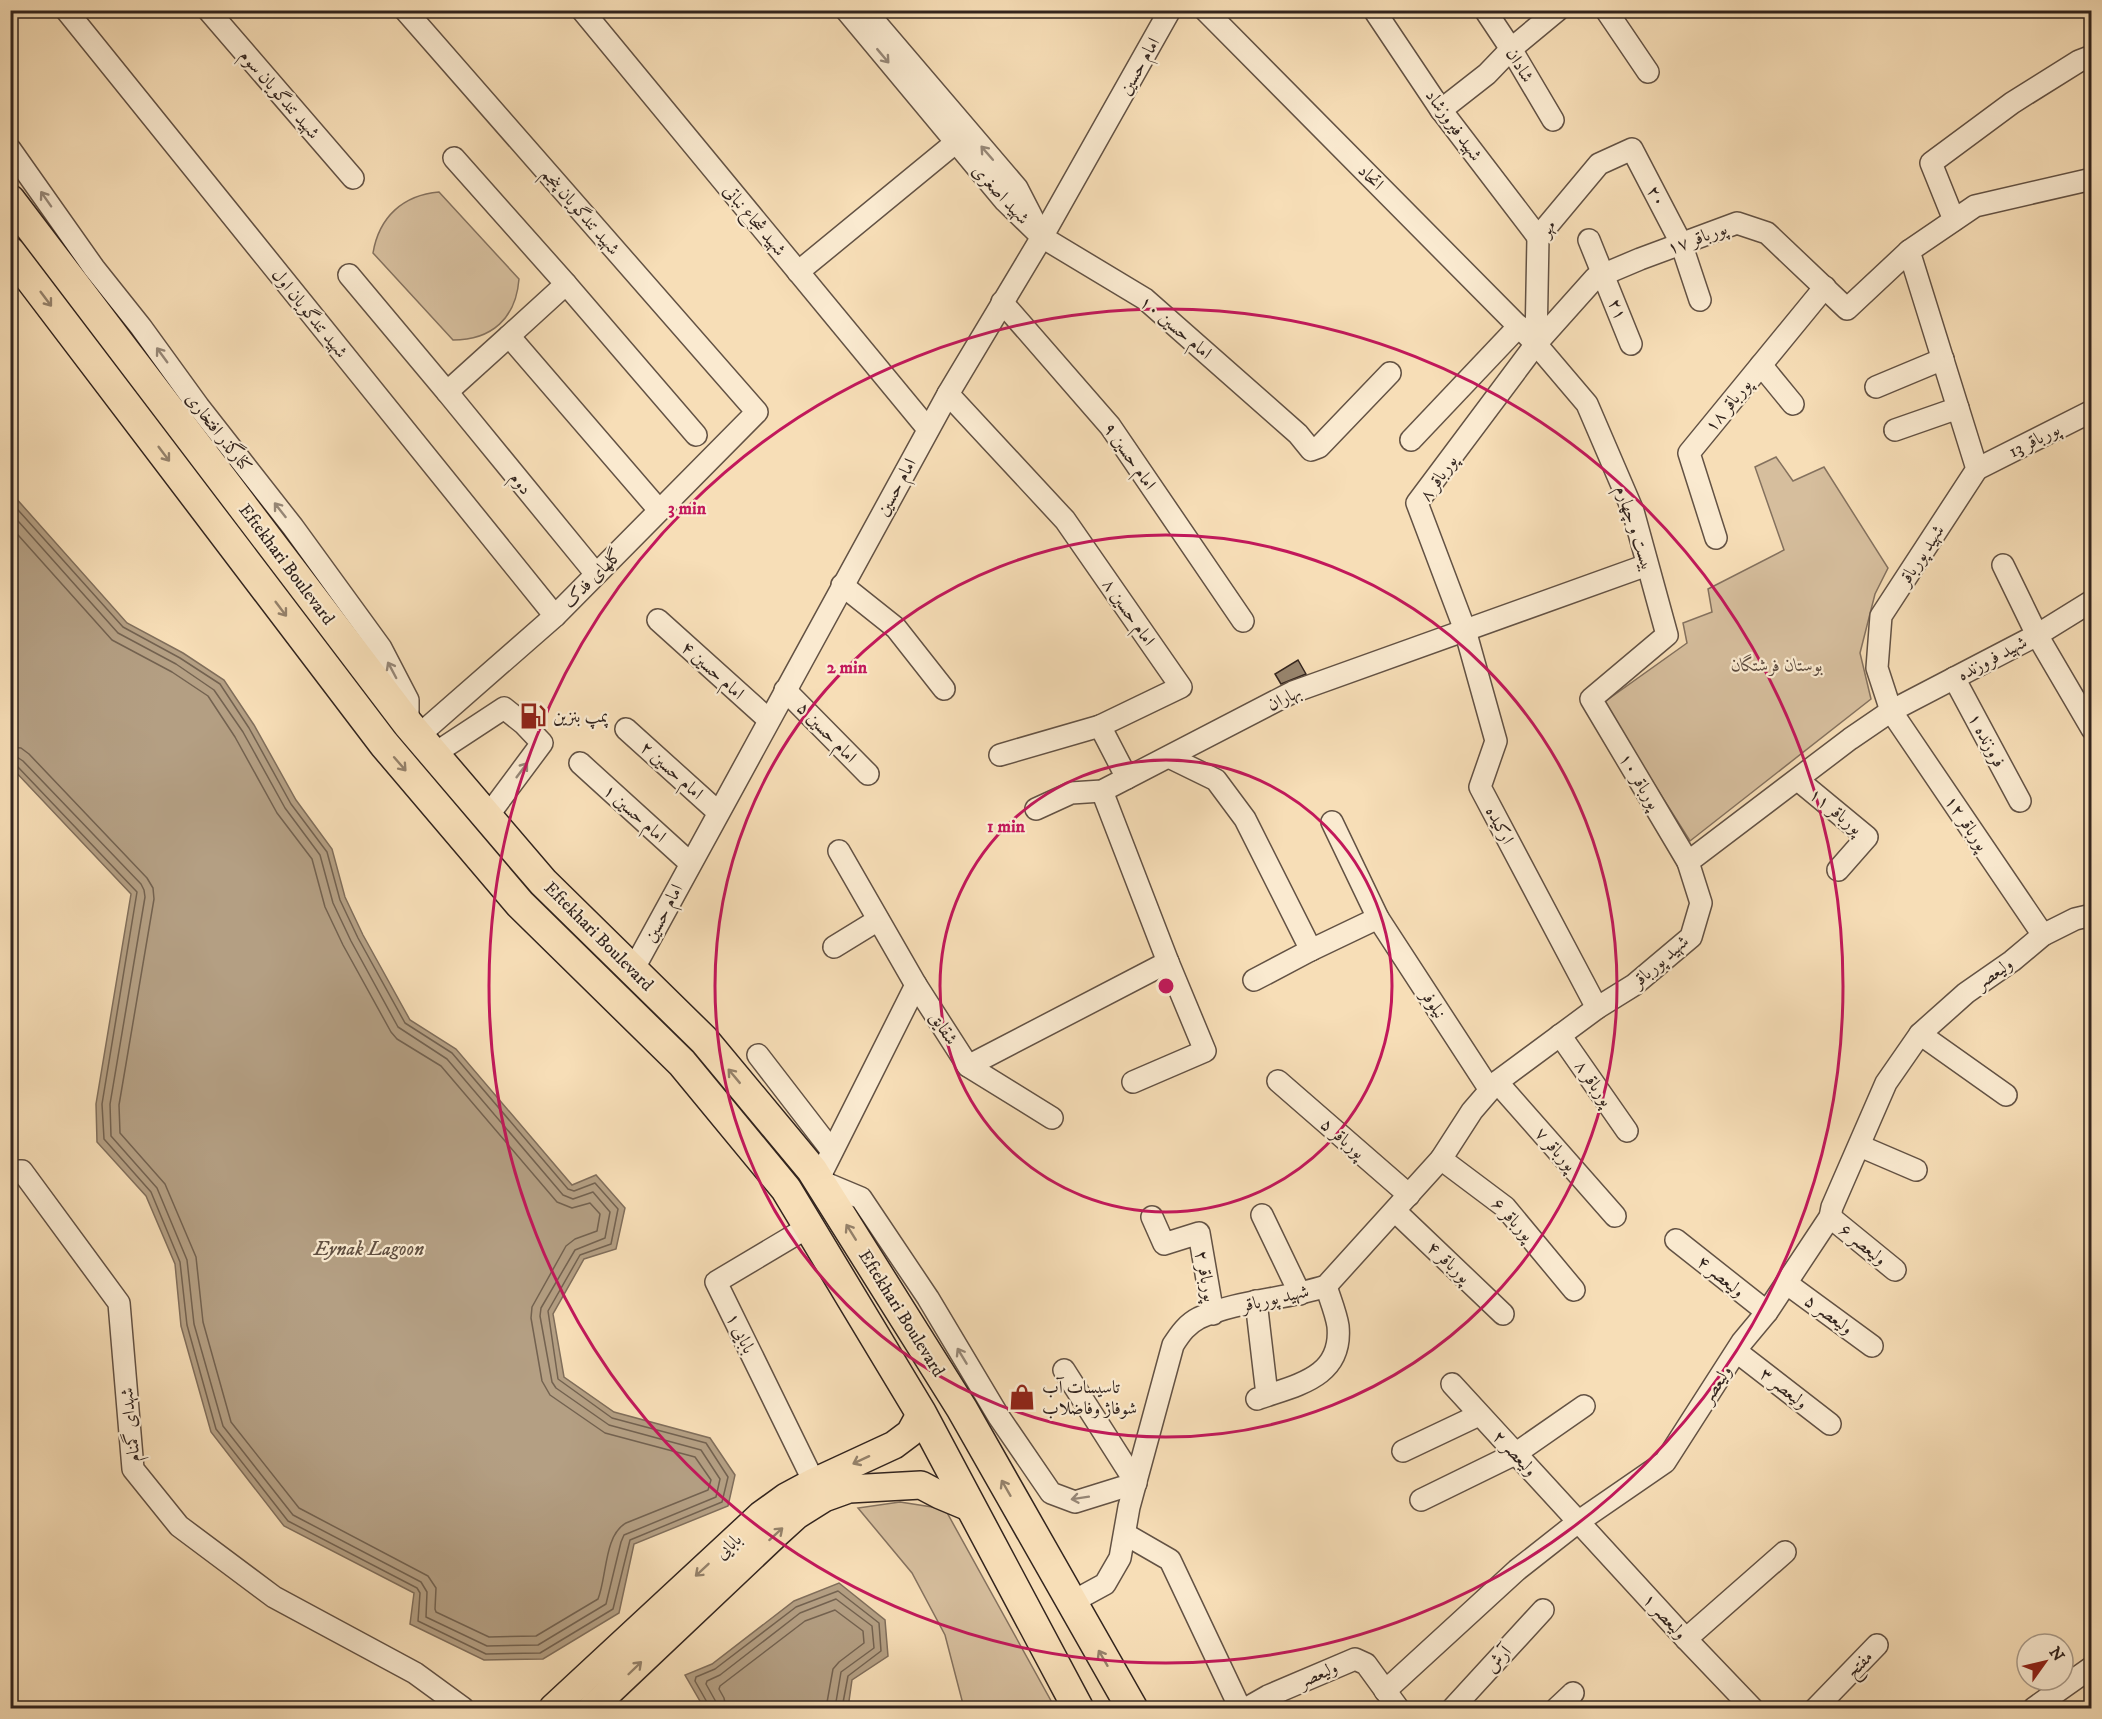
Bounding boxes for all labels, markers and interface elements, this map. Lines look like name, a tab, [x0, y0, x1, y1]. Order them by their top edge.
street label: امام حسین	[1115, 34, 1169, 101]
street label: شادان	[1500, 44, 1538, 87]
street label: شهید تندگویان سوم	[231, 45, 324, 147]
one-way arrow	[876, 47, 889, 63]
street label: شهید فیروزشاد	[1420, 85, 1487, 166]
one-way arrow	[981, 145, 994, 161]
street label: شهید اصغری	[967, 160, 1034, 229]
street label: اتحاد	[1353, 160, 1388, 195]
street label: شهید تندگویان پنجم	[533, 163, 624, 263]
street label: شهید شجاع نباتی	[716, 180, 791, 263]
street label: ۲۰	[1641, 182, 1671, 211]
one-way arrow	[40, 191, 52, 207]
street label: مهر	[1533, 216, 1561, 243]
street label: پورباقر ۱۷	[1664, 217, 1732, 261]
street label: شهید تندگویان اول	[266, 264, 352, 363]
one-way arrow	[39, 290, 52, 306]
street label: امام حسین ۱۰	[1132, 291, 1216, 367]
street label: ۲۱	[1603, 295, 1631, 323]
one-way arrow	[156, 348, 168, 364]
street label: پورباقر ۱۸	[1701, 373, 1759, 437]
street label: کنارگذر افتخاری	[180, 387, 258, 477]
street label: پورباقر 13	[2005, 418, 2066, 464]
street label: امام حسین ۹	[1095, 419, 1160, 497]
one-way arrow	[157, 446, 170, 462]
street label: پورباقر ۸	[1415, 450, 1464, 507]
street label: امام حسین	[872, 455, 925, 522]
street label: دوم	[501, 468, 536, 502]
street label: بیست و چهارم	[1606, 483, 1658, 575]
text: 3 min	[668, 498, 707, 520]
street label: Eftekhari Boulevard	[234, 500, 339, 629]
one-way arrow	[274, 503, 286, 519]
street label: شهید پورباقر	[1893, 521, 1951, 593]
street label: گلهای فدک	[558, 544, 627, 613]
street label: امام حسین ۸	[1094, 575, 1159, 653]
one-way arrow	[275, 601, 288, 617]
street label: شهید فروزنده	[1954, 631, 2031, 686]
street label: امام حسین ۴	[674, 637, 748, 708]
park label: بوستان فرشتگان	[1731, 653, 1824, 677]
text: 2 min	[827, 657, 868, 679]
one-way arrow	[386, 661, 397, 679]
street label: بهاران	[1264, 681, 1305, 716]
street label: امام حسین ۵	[789, 697, 861, 771]
fuel station icon: پمپ بنزین	[518, 701, 548, 731]
place label: پمپ بنزین	[553, 706, 608, 730]
street label: فروزنده ۱	[1963, 709, 2010, 772]
street label: امام حسین ۲	[633, 737, 707, 808]
street label: پورباقر ۱۰	[1613, 749, 1665, 816]
one-way arrow	[394, 756, 407, 772]
one-way arrow	[516, 762, 528, 778]
street label: امام حسین ۱	[596, 780, 670, 851]
street label: پورباقر ۱۱	[1804, 784, 1868, 842]
street label: پورباقر ۱۲	[1939, 792, 1994, 857]
street label: ارکیده	[1480, 803, 1518, 848]
text: 1 min	[987, 816, 1026, 838]
street label: Eftekhari Boulevard	[539, 877, 658, 996]
street label: امام حسین	[639, 881, 692, 948]
street label: شهید پورباقر	[1626, 931, 1694, 995]
street label: ولیعصر	[1970, 953, 2017, 996]
centre of rings	[1156, 976, 1176, 996]
street label: نیلوفر	[1415, 984, 1450, 1023]
street label: شقایق	[924, 1008, 962, 1049]
street label: پورباقر ۸	[1569, 1056, 1618, 1113]
one-way arrow	[727, 1069, 741, 1084]
street label: پورباقر ۵	[1315, 1113, 1370, 1166]
street label: پورباقر ۷	[1529, 1123, 1582, 1178]
street label: پورباقر ۶	[1486, 1193, 1539, 1248]
street label: ولیعصر ۶	[1834, 1219, 1891, 1271]
one-way arrow	[844, 1224, 856, 1241]
water label: Eynak Lagoon	[313, 1237, 424, 1262]
street label: پورباقر ۴	[1421, 1237, 1476, 1290]
street label: Eftekhari Boulevard	[853, 1246, 949, 1381]
street label: پورباقر ۲	[1189, 1249, 1221, 1305]
street label: ولیعصر ۴	[1692, 1251, 1749, 1303]
street label: شهید پورباقر	[1237, 1281, 1311, 1319]
street label: ولیعصر ۵	[1800, 1290, 1857, 1340]
street label: بابایی ۱	[721, 1309, 759, 1357]
one-way arrow	[956, 1348, 968, 1365]
street label: ولیعصر	[1696, 1362, 1737, 1409]
street label: ولیعصر ۳	[1755, 1363, 1812, 1414]
place label: تاسیسات آب شوفاژ وفاضلاب	[1042, 1377, 1137, 1420]
shop icon: تاسیسات آب شوفاژ وفاضلاب	[1007, 1382, 1037, 1412]
street label: شهدای گمنام	[115, 1386, 150, 1463]
street label: ولیعصر ۲	[1488, 1426, 1541, 1481]
one-way arrow	[852, 1456, 870, 1467]
one-way arrow	[1000, 1480, 1012, 1497]
one-way arrow	[1071, 1493, 1090, 1504]
one-way arrow	[768, 1527, 783, 1541]
street label: بابایی	[711, 1529, 747, 1564]
one-way arrow	[695, 1563, 710, 1577]
street label: ولیعصر ۱	[1638, 1589, 1691, 1644]
north arrow	[2015, 1632, 2075, 1692]
street label: آرش	[1481, 1640, 1518, 1678]
text: N	[2045, 1643, 2069, 1665]
street label: مفتح	[1841, 1646, 1881, 1686]
one-way arrow	[1097, 1649, 1108, 1667]
street label: ولیعصر	[1294, 1657, 1341, 1694]
one-way arrow	[627, 1661, 642, 1675]

